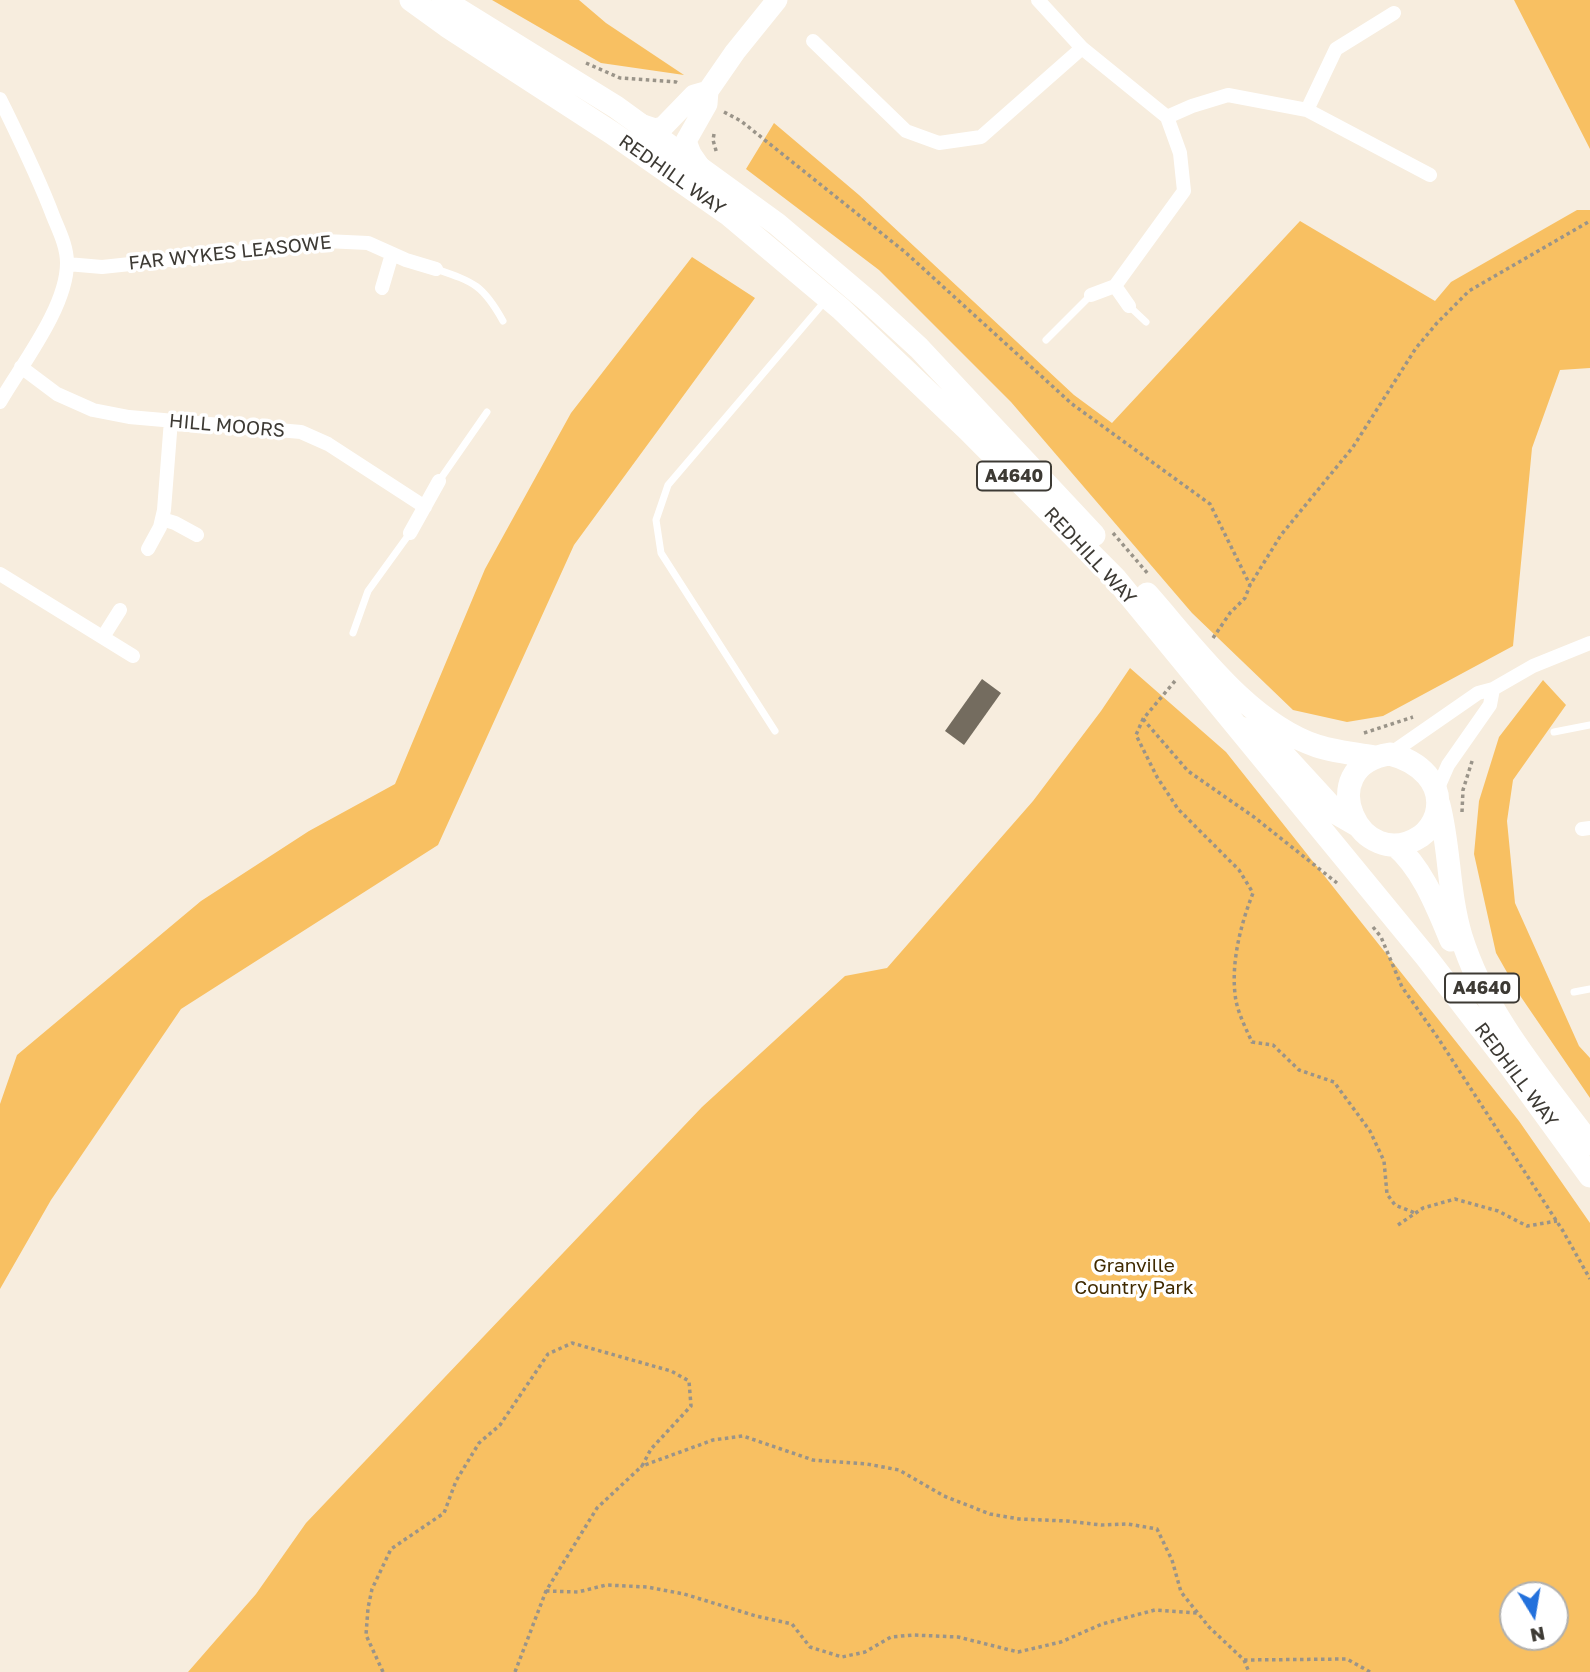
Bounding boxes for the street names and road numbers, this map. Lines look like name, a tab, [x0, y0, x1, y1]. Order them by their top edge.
street label: REDHILL WAY	[614, 130, 730, 220]
street label: FAR WYKES LEASOWE	[127, 231, 333, 275]
street label: HILL MOORS	[168, 410, 286, 442]
road number: A4640	[977, 462, 1051, 490]
street label: REDHILL WAY	[1039, 503, 1141, 609]
road number: A4640	[1445, 973, 1519, 1002]
street label: REDHILL WAY	[1469, 1018, 1563, 1132]

